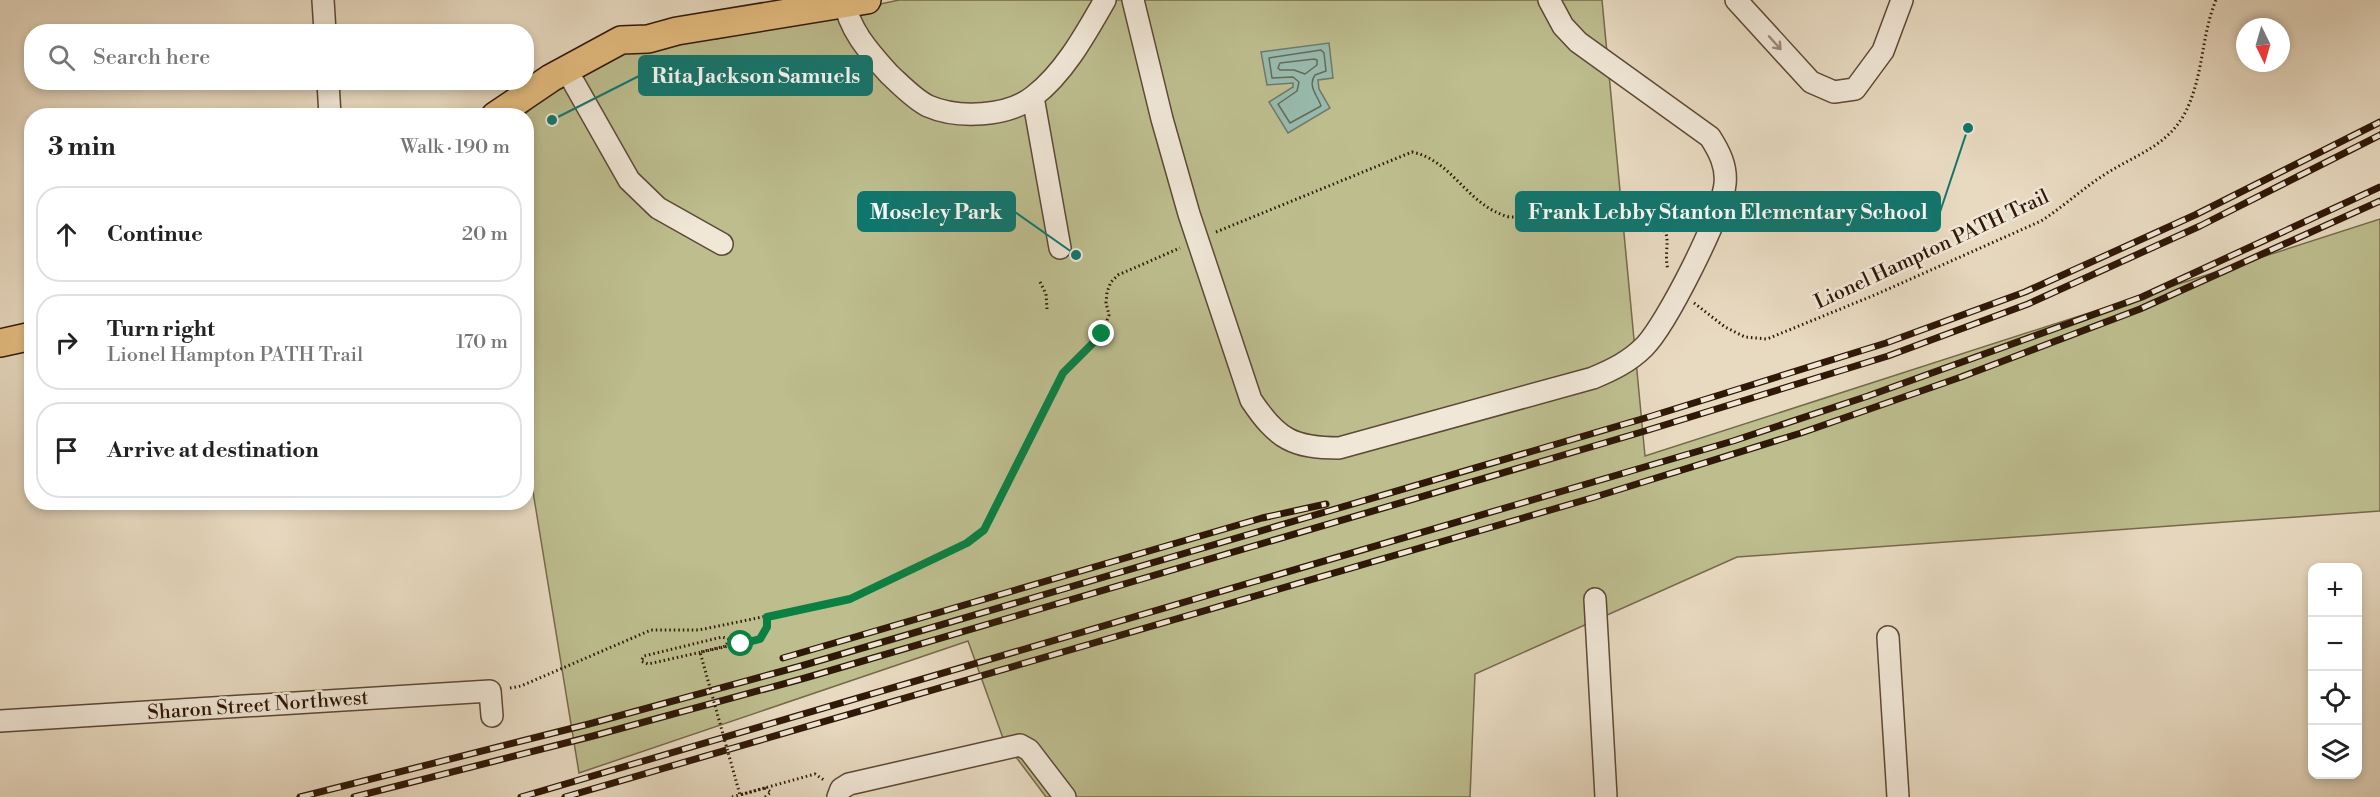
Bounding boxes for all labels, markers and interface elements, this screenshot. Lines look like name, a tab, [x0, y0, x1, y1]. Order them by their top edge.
north arrow	[2236, 18, 2290, 72]
search box	[24, 24, 534, 90]
one-way arrow	[1768, 35, 1782, 50]
icon: search	[45, 41, 78, 74]
text: Search here	[93, 44, 210, 71]
callout: Rita Jackson Samuels	[639, 56, 872, 95]
text: Rita Jackson Samuels	[652, 64, 860, 90]
text: 3 min	[48, 131, 116, 163]
text: Walk · 190 m	[400, 135, 510, 160]
street label: Lionel Hampton PATH Trail	[1811, 185, 2053, 315]
callout: Moseley Park	[858, 192, 1015, 231]
callout: Frank Lebby Stanton Elementary School	[1516, 192, 1940, 231]
text: Moseley Park	[870, 200, 1003, 226]
text: Frank Lebby Stanton Elementary School	[1528, 200, 1928, 226]
icon: ahead	[50, 218, 83, 251]
text: Continue	[107, 221, 203, 248]
text: 20 m	[462, 222, 508, 247]
text: Turn right	[107, 316, 215, 343]
route end	[1088, 320, 1114, 346]
icon: right	[50, 326, 83, 359]
text: 170 m	[456, 330, 508, 355]
text: Lionel Hampton PATH Trail	[107, 343, 363, 368]
icon: arrive	[50, 434, 83, 467]
text: Arrive at destination	[107, 437, 319, 464]
map controls	[2308, 563, 2362, 779]
button: +	[2308, 563, 2362, 617]
button: −	[2308, 617, 2362, 671]
route start	[727, 630, 753, 656]
button: locate	[2308, 671, 2362, 725]
street label: Sharon Street Northwest	[147, 686, 369, 726]
button: layers	[2308, 725, 2362, 779]

